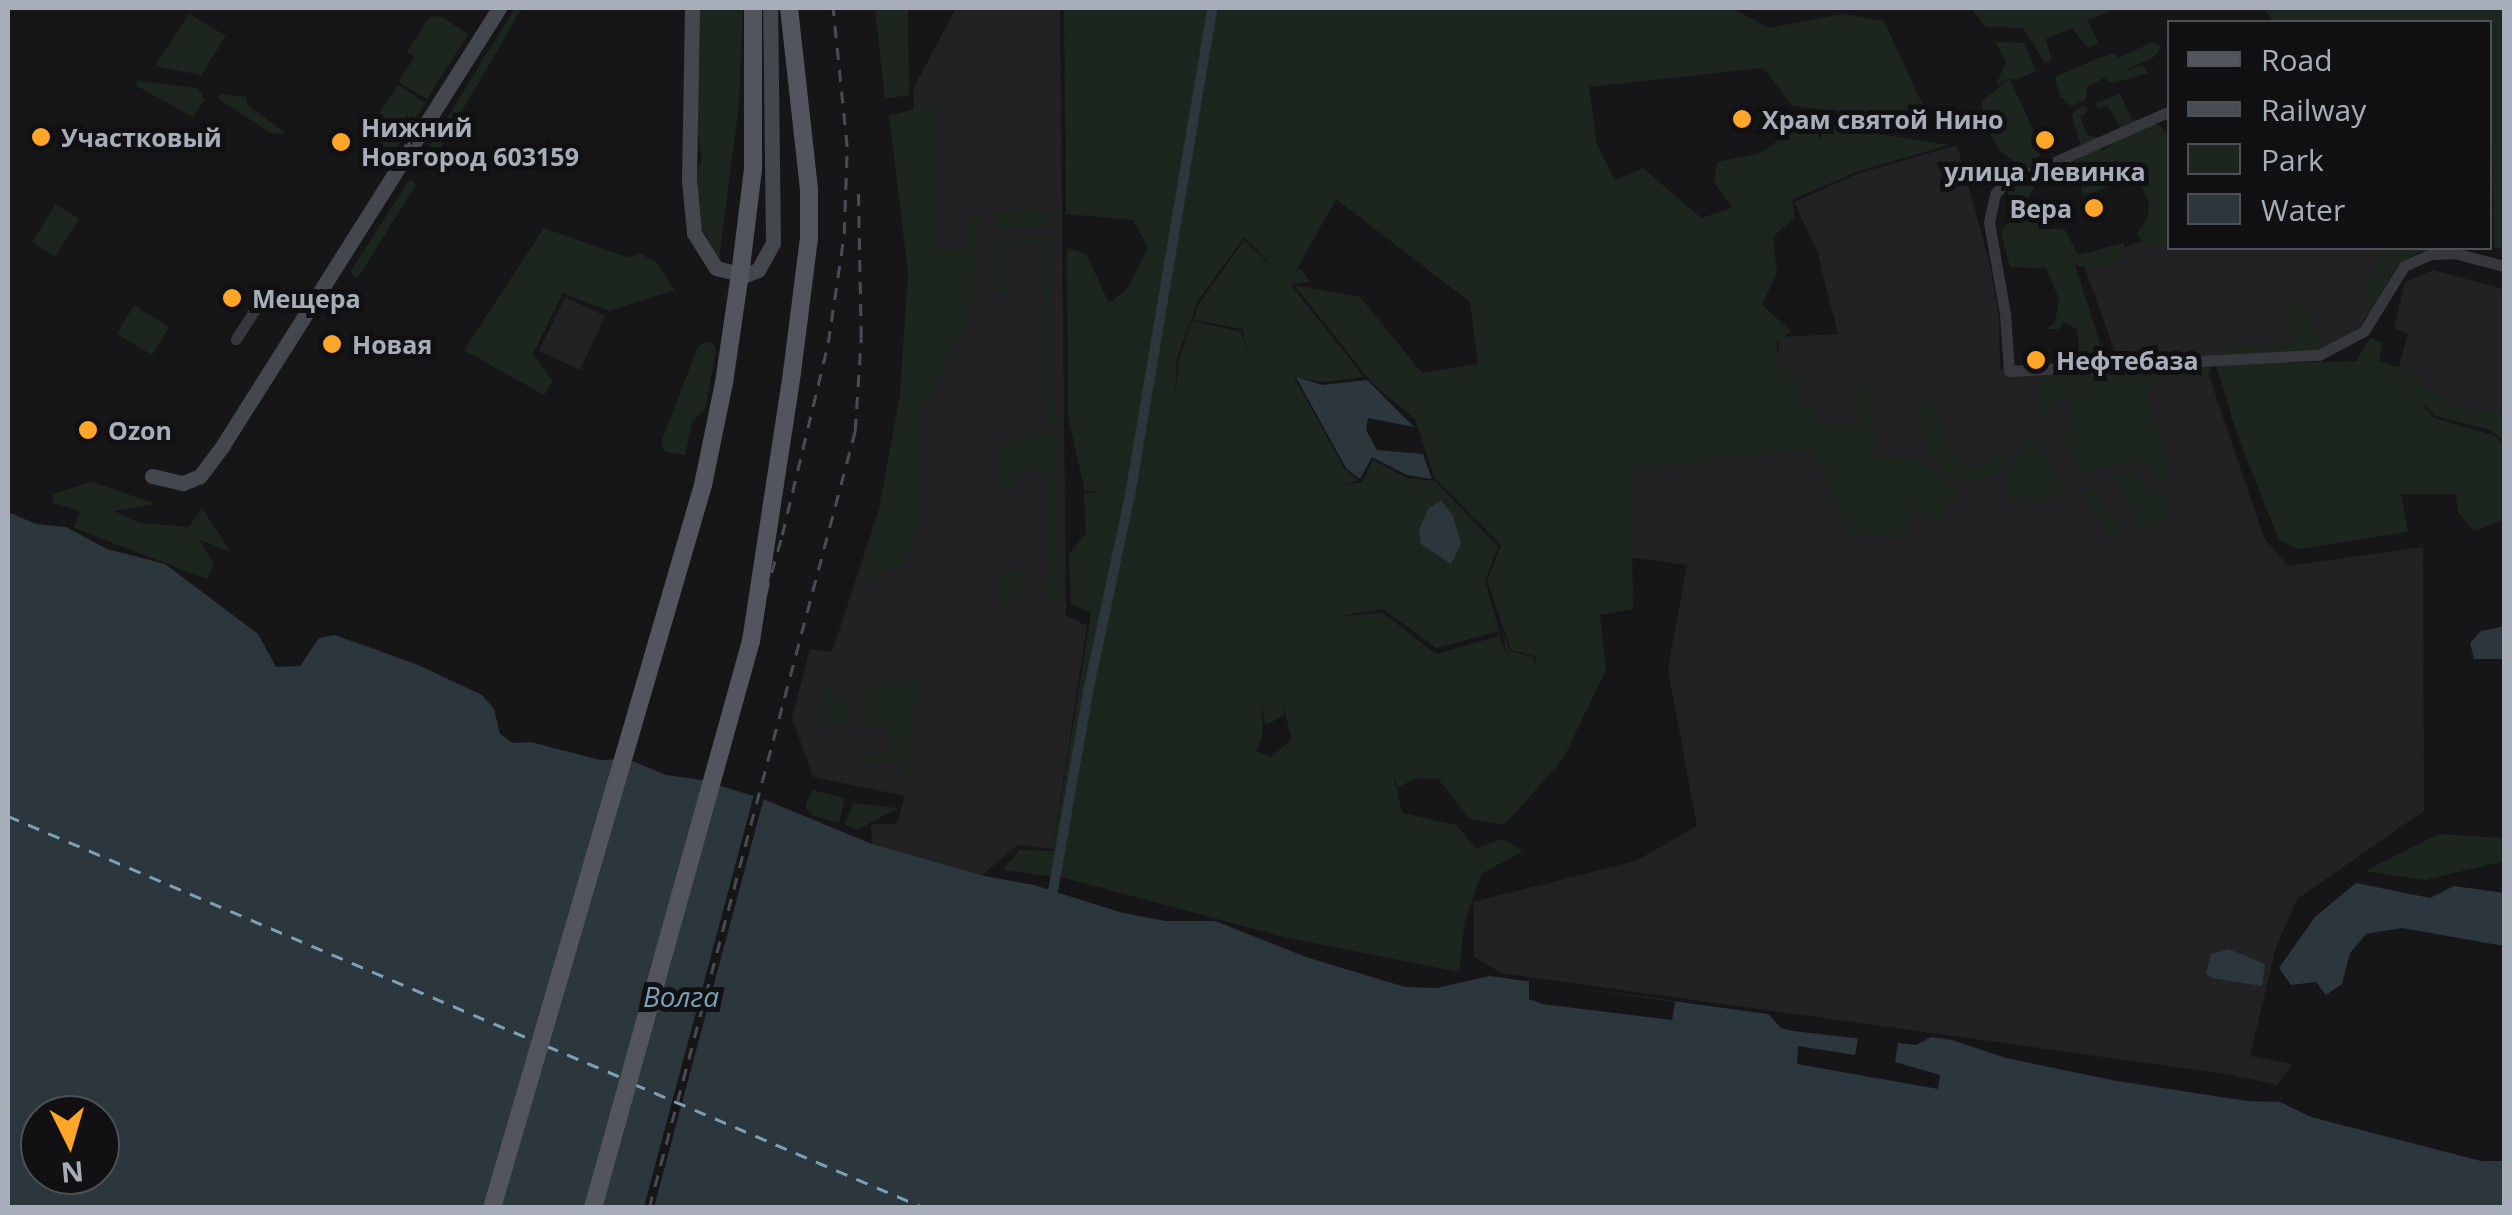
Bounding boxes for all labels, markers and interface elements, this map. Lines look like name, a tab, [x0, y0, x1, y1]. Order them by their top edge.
legend	[2167, 20, 2492, 250]
text: Road	[2261, 39, 2333, 80]
text: Railway	[2261, 89, 2366, 130]
place label: Храм святой Нино	[1762, 104, 2004, 134]
marker: Храм святой Нино	[1731, 108, 1753, 130]
place label: Нижний Новгород 603159	[361, 113, 579, 172]
place label: Участковый	[61, 122, 222, 152]
marker: Участковый	[30, 126, 52, 148]
marker: улица Левинка	[2034, 129, 2056, 151]
marker: Нижний Новгород 603159	[330, 131, 352, 153]
text: Park	[2261, 139, 2324, 180]
place label: улица Левинка	[1944, 156, 2146, 186]
text: Water	[2261, 189, 2345, 230]
place label: Вера	[2010, 193, 2072, 223]
marker: Вера	[2081, 195, 2107, 221]
place label: Мещера	[252, 283, 361, 313]
marker: Мещера	[221, 287, 243, 309]
place label: Новая	[352, 329, 432, 359]
marker: Новая	[321, 333, 343, 355]
place label: Нефтебаза	[2056, 345, 2198, 375]
marker: Нефтебаза	[2025, 349, 2047, 371]
place label: Ozon	[108, 415, 172, 445]
marker: Ozon	[77, 419, 99, 441]
water label: Волга	[643, 979, 719, 1013]
north arrow	[20, 1095, 120, 1195]
text: N	[59, 1153, 85, 1193]

